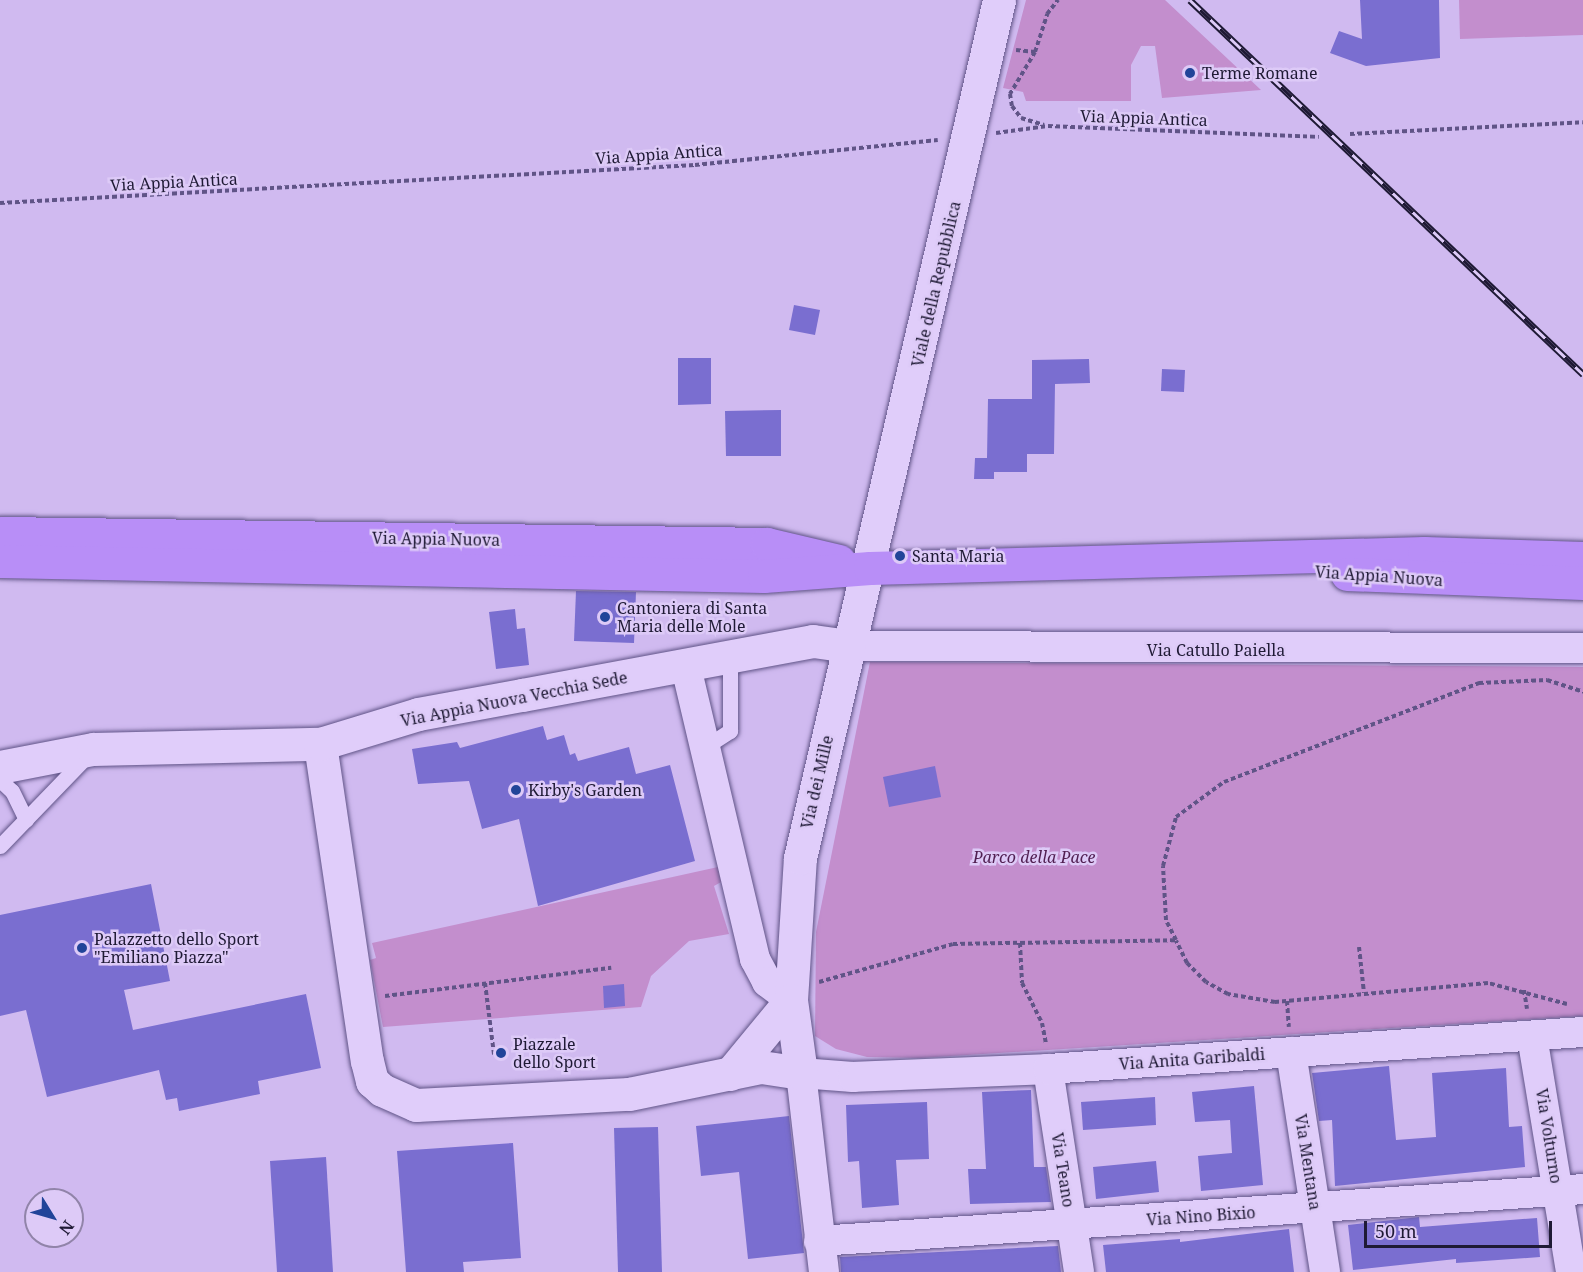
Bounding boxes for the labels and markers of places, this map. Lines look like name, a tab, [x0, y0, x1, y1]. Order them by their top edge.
place label: Terme Romane	[1202, 63, 1318, 83]
marker: Terme Romane	[1183, 66, 1197, 80]
place label: Santa Maria	[912, 546, 1005, 566]
marker: Santa Maria	[893, 549, 907, 563]
place label: Cantoniera di Santa Maria delle Mole	[617, 598, 767, 636]
marker: Cantoniera di Santa Maria delle Mole	[598, 610, 612, 624]
place label: Kirby's Garden	[528, 780, 642, 800]
marker: Kirby's Garden	[509, 783, 523, 797]
place label: Palazzetto dello Sport "Emiliano Piazza"	[94, 929, 259, 967]
marker: Palazzetto dello Sport "Emiliano Piazza"	[75, 941, 89, 955]
place label: Piazzale dello Sport	[513, 1034, 596, 1072]
marker: Piazzale dello Sport	[494, 1046, 508, 1060]

